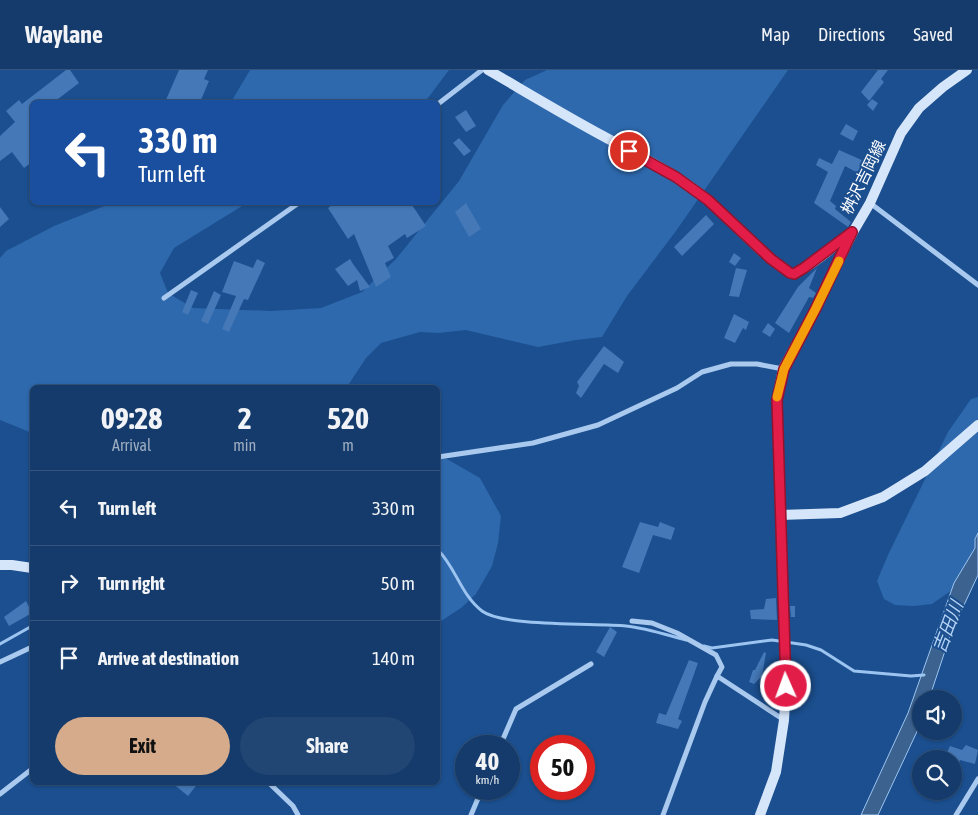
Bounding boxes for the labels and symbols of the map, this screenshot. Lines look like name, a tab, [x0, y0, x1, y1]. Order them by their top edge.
pin	[608, 130, 650, 172]
street label: 桝沢吉岡線	[837, 137, 889, 217]
water label: 吉田川	[928, 596, 968, 656]
position arrow	[759, 659, 811, 711]
speed limit sign: 50	[530, 735, 595, 800]

